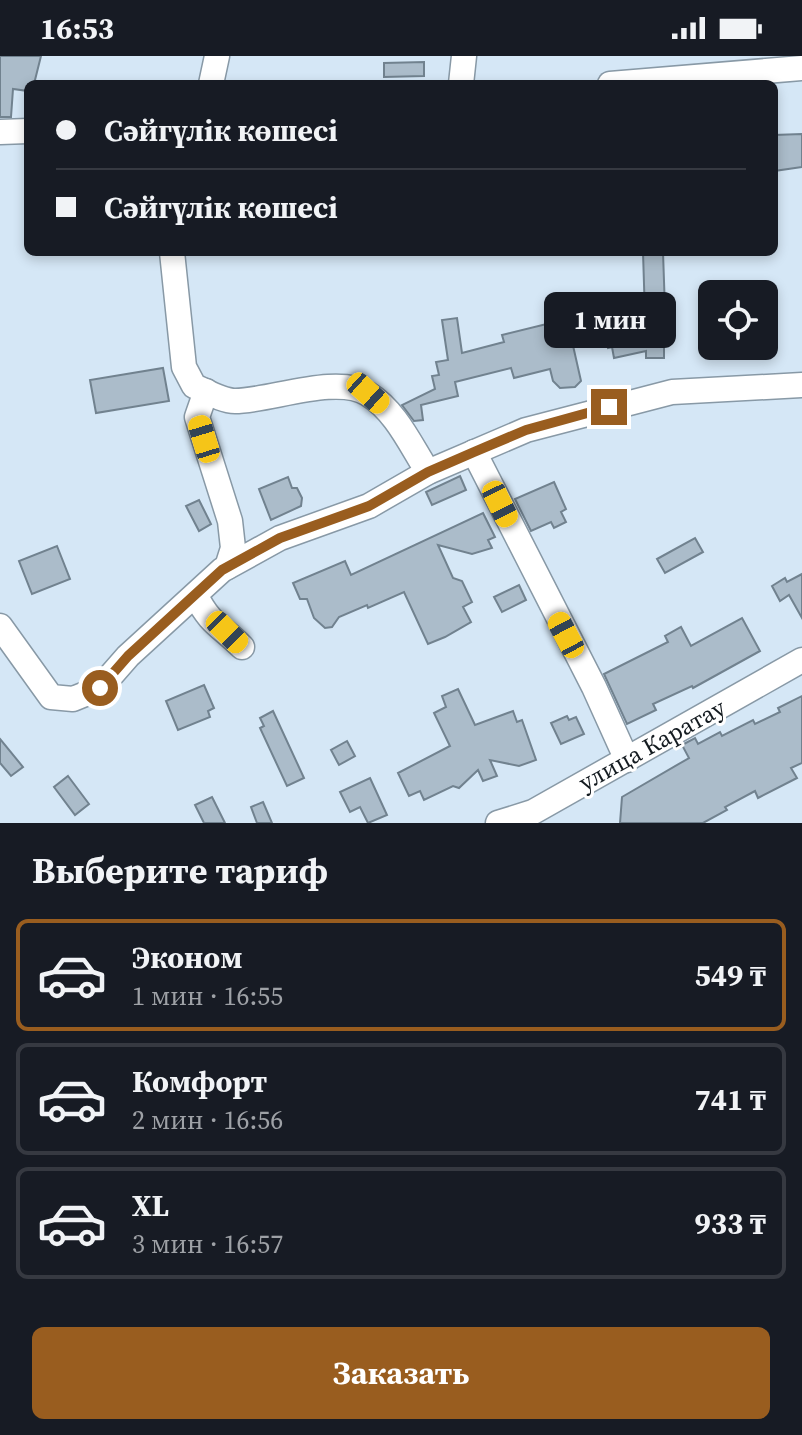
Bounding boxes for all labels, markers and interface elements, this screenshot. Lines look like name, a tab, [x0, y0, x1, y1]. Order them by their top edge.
text: 16:53	[40, 8, 114, 49]
text: Сәйгүлік көшесі	[104, 110, 338, 151]
text: Сәйгүлік көшесі	[104, 187, 338, 228]
map controls	[698, 280, 778, 360]
button: locate	[698, 280, 778, 360]
callout: 1 мин	[543, 291, 675, 347]
text: 1 мин	[574, 302, 646, 338]
car	[342, 368, 394, 418]
route end	[591, 389, 627, 425]
car	[186, 413, 222, 465]
car	[479, 477, 521, 531]
car	[202, 607, 252, 657]
car	[544, 608, 588, 662]
route start	[82, 670, 118, 706]
street label: улица Каратау	[572, 690, 732, 799]
text: Выберите тариф	[32, 846, 328, 895]
text: Эконом	[132, 937, 243, 978]
icon: car	[36, 939, 108, 1011]
text: 549 ₸	[695, 955, 766, 996]
text: 1 мин · 16:55	[132, 978, 283, 1014]
text: Комфорт	[132, 1061, 267, 1102]
icon: car	[36, 1063, 108, 1135]
text: 741 ₸	[695, 1079, 766, 1120]
text: 2 мин · 16:56	[132, 1102, 283, 1138]
text: XL	[132, 1185, 169, 1226]
icon: car	[36, 1187, 108, 1259]
text: 933 ₸	[695, 1203, 766, 1244]
text: 3 мин · 16:57	[132, 1226, 283, 1262]
button: Заказать	[32, 1327, 770, 1419]

